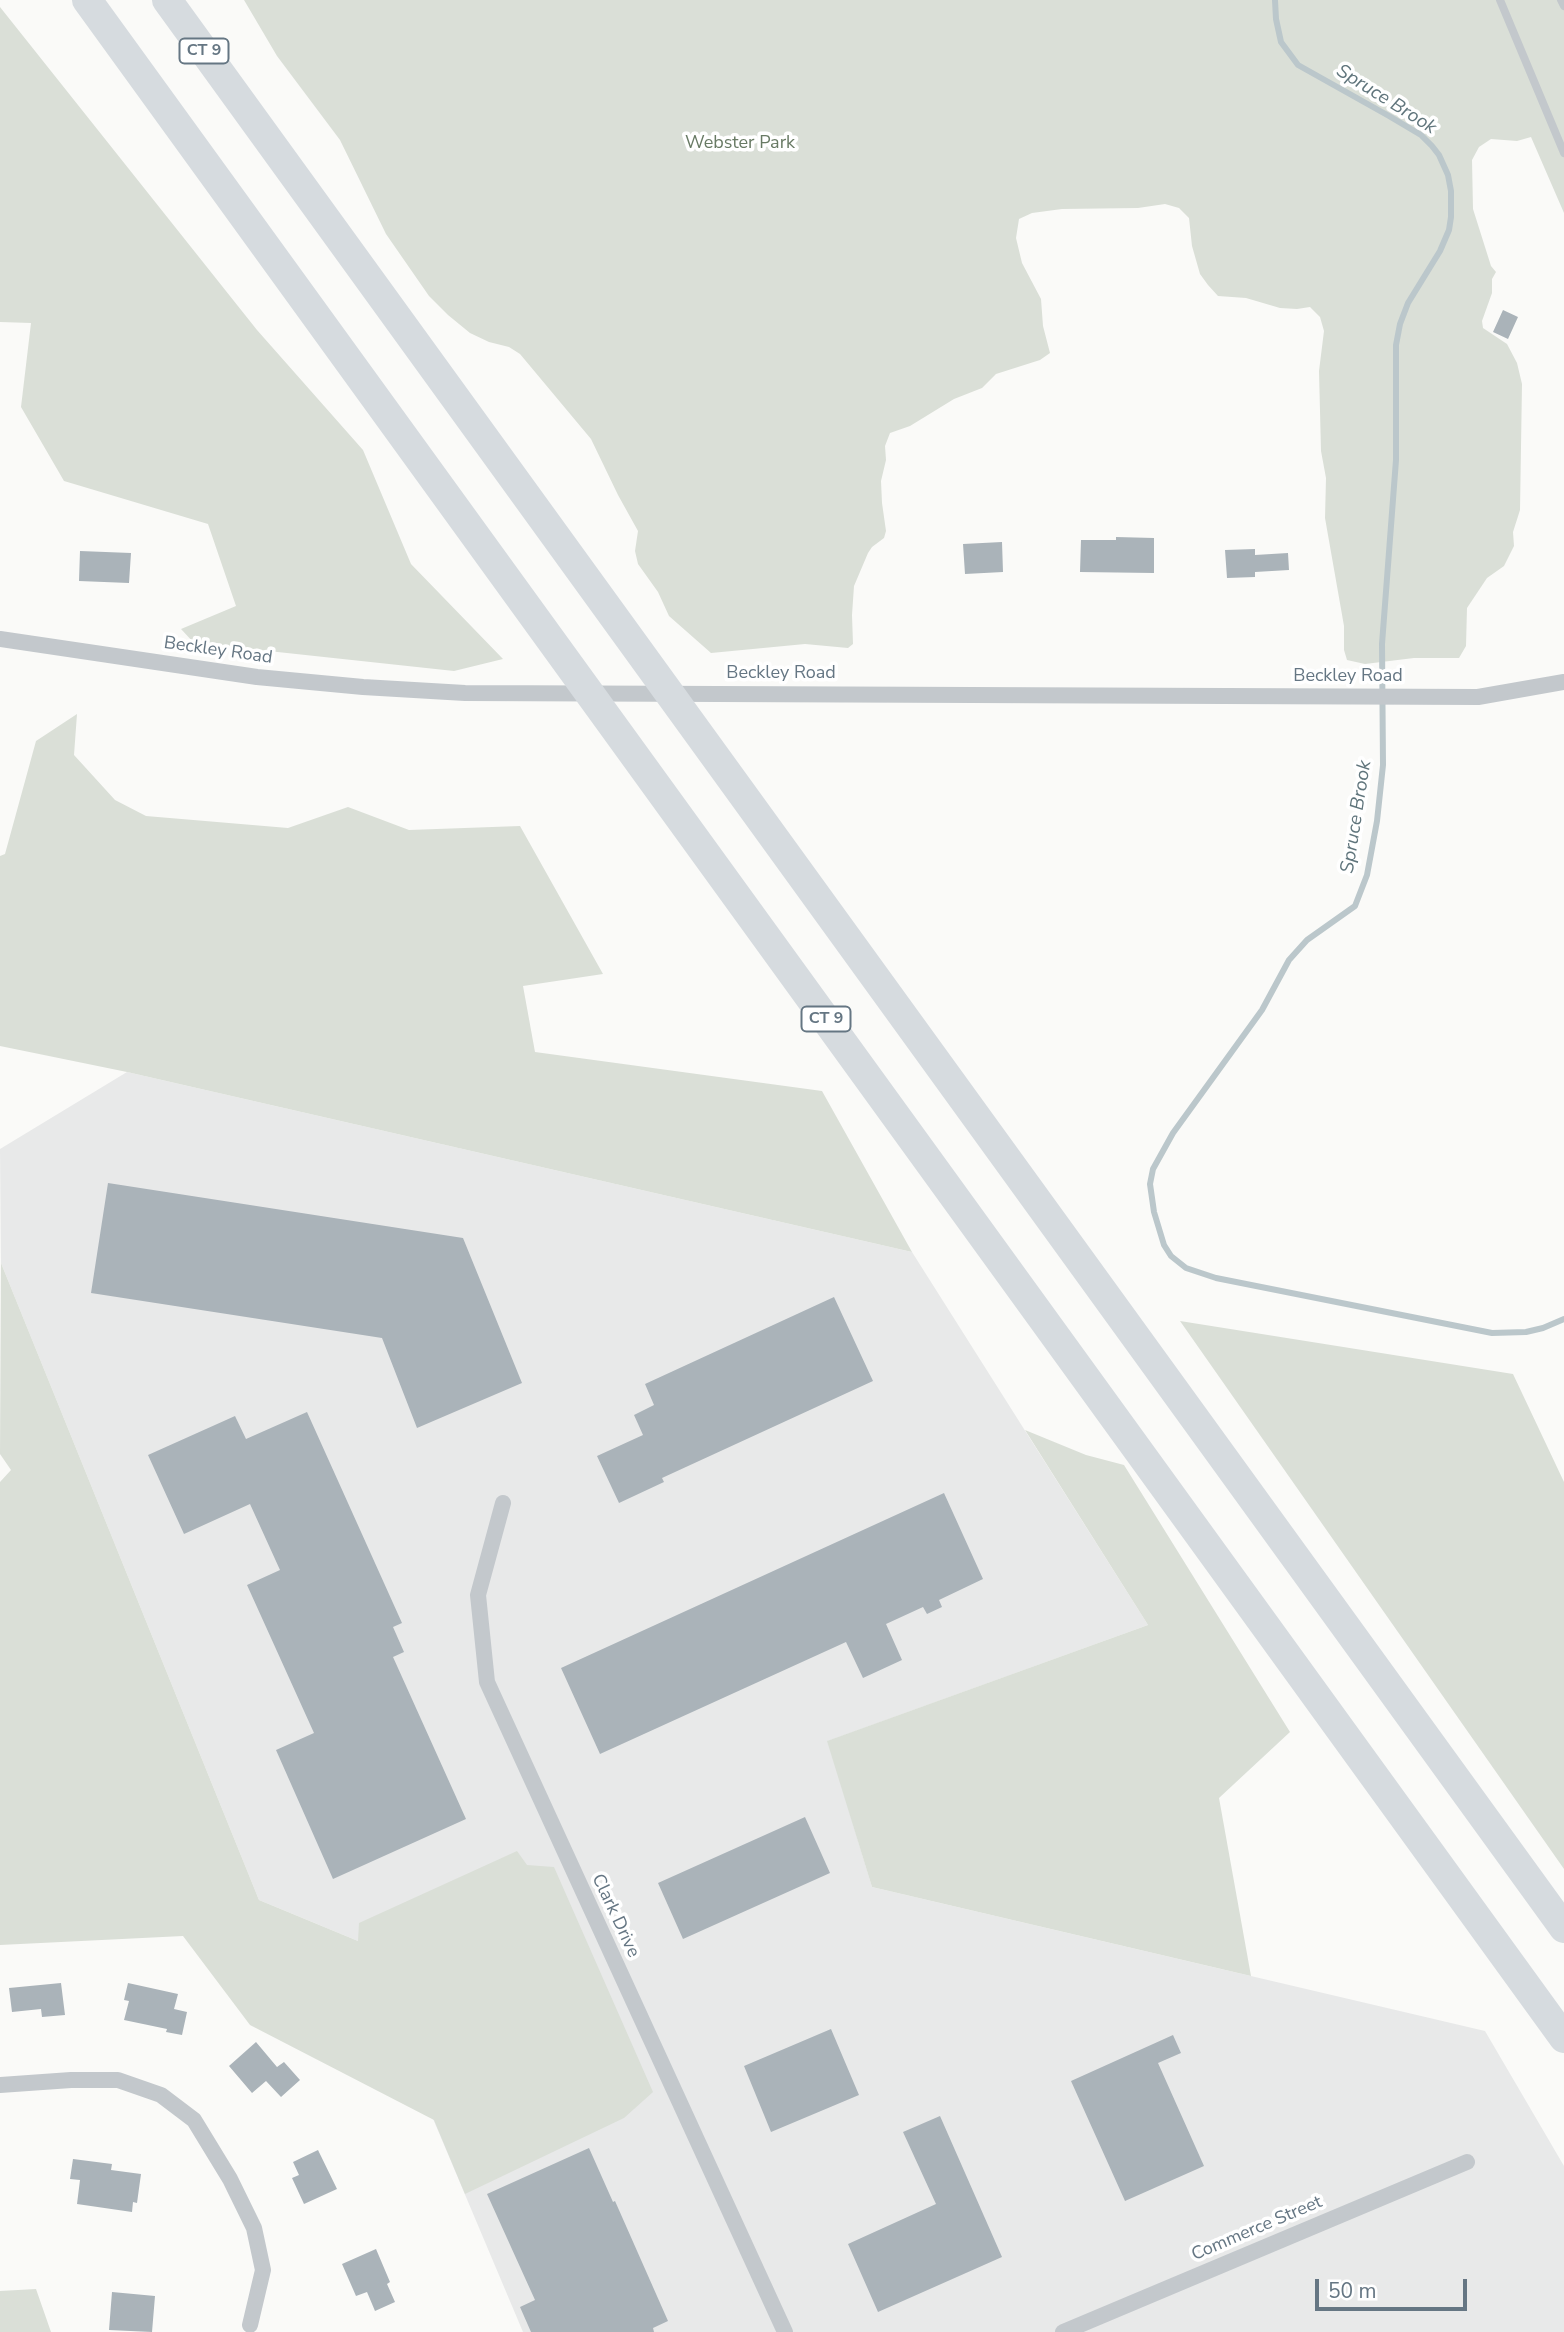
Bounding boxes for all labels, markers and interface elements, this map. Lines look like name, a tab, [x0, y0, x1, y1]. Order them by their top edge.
road number: CT 9	[180, 38, 228, 64]
water label: Spruce Brook	[1332, 60, 1440, 140]
park label: Webster Park	[685, 133, 795, 155]
street label: Beckley Road	[162, 633, 274, 669]
street label: Beckley Road	[726, 663, 836, 685]
street label: Beckley Road	[1293, 666, 1403, 688]
water label: Spruce Brook	[1337, 759, 1377, 875]
road number: CT 9	[802, 1007, 850, 1032]
street label: Clark Drive	[586, 1871, 644, 1961]
street label: Commerce Street	[1188, 2192, 1326, 2266]
scale bar	[1319, 2266, 1471, 2310]
text: 50 m	[1328, 2277, 1377, 2305]

